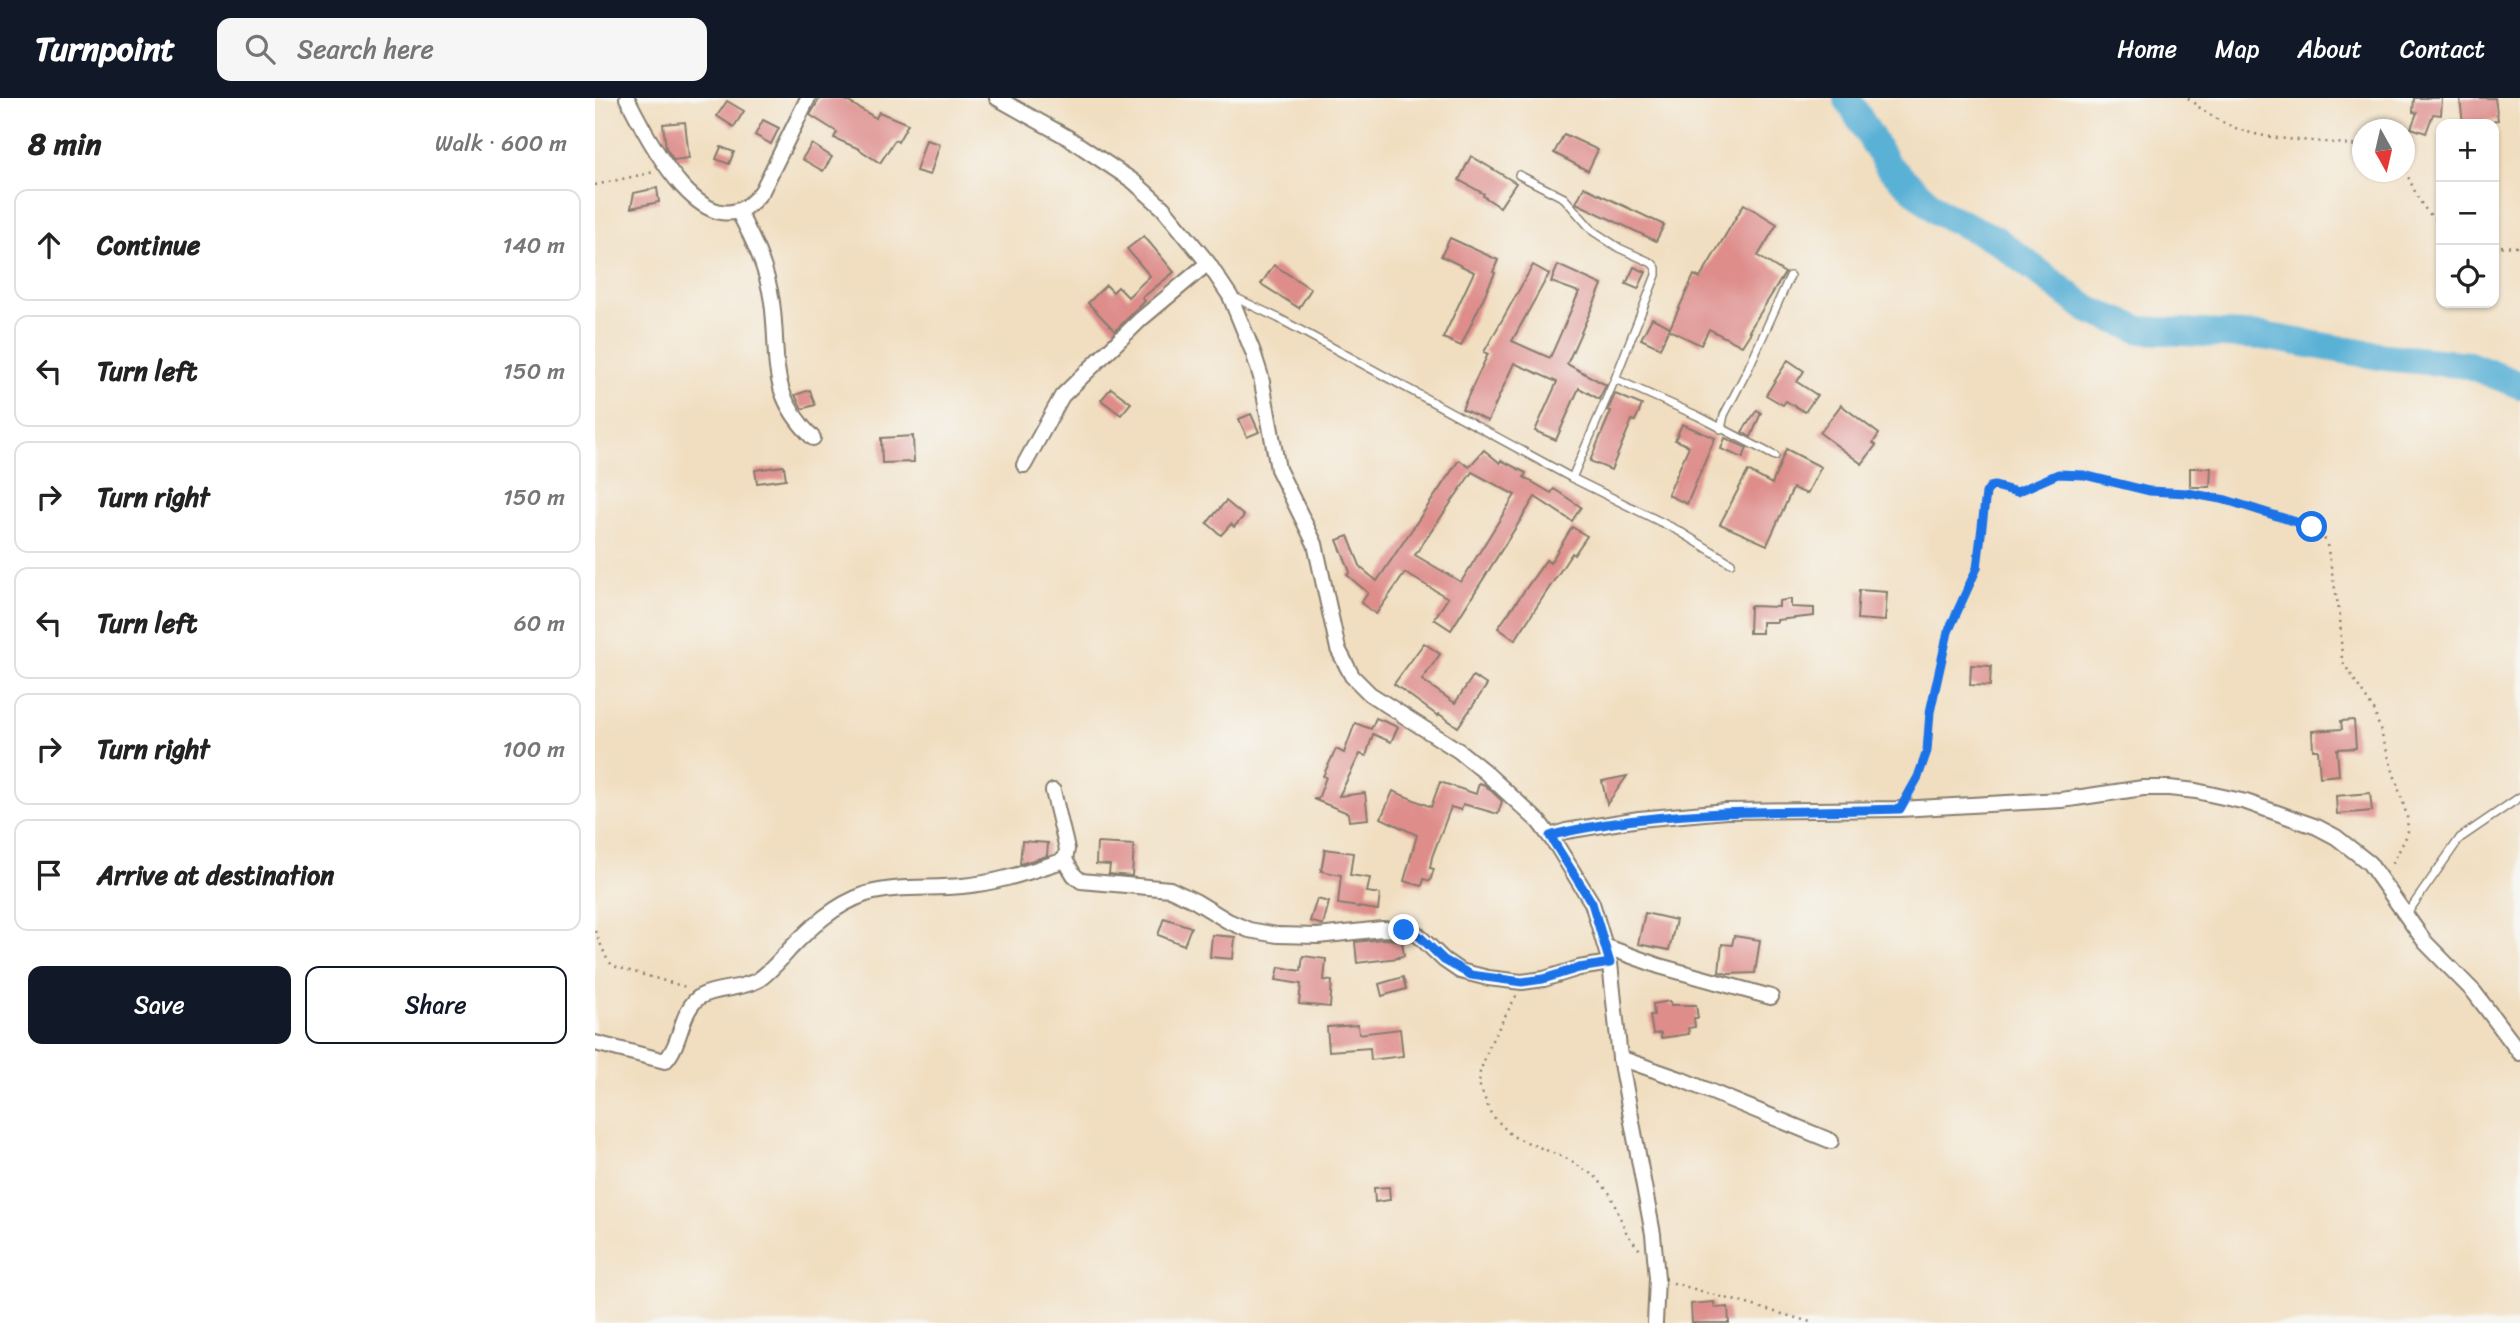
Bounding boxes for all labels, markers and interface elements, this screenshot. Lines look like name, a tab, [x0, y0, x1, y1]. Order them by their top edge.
search box	[217, 18, 707, 81]
text: Turnpoint	[35, 20, 175, 78]
text: Search here	[297, 26, 434, 72]
text: Home	[2117, 28, 2177, 70]
text: Map	[2215, 28, 2259, 70]
text: About	[2297, 28, 2362, 70]
text: Contact	[2400, 28, 2485, 70]
icon: search	[241, 30, 279, 68]
text: 8 min	[28, 117, 101, 171]
north arrow	[2352, 119, 2415, 182]
map controls	[2436, 119, 2499, 308]
button: +	[2436, 119, 2499, 182]
text: Walk · 600 m	[435, 123, 567, 164]
button: −	[2436, 182, 2499, 245]
text: Continue	[97, 222, 200, 268]
text: 140 m	[503, 225, 565, 266]
icon: ahead	[30, 226, 68, 264]
button: locate	[2436, 245, 2499, 308]
text: Turn left	[97, 348, 197, 394]
text: 150 m	[503, 351, 565, 392]
icon: left	[30, 352, 68, 390]
text: Turn right	[97, 474, 210, 520]
text: 150 m	[503, 477, 565, 518]
icon: right	[30, 478, 68, 516]
route start	[2296, 511, 2327, 542]
text: Turn left	[97, 600, 197, 646]
text: 60 m	[514, 603, 565, 644]
icon: left	[30, 604, 68, 642]
text: Turn right	[97, 726, 210, 772]
text: 100 m	[502, 729, 565, 770]
icon: right	[30, 730, 68, 768]
text: Arrive at destination	[97, 852, 334, 898]
icon: arrive	[30, 856, 68, 894]
route end	[1388, 914, 1419, 945]
button: Save	[28, 966, 291, 1044]
button: Share	[305, 966, 567, 1044]

